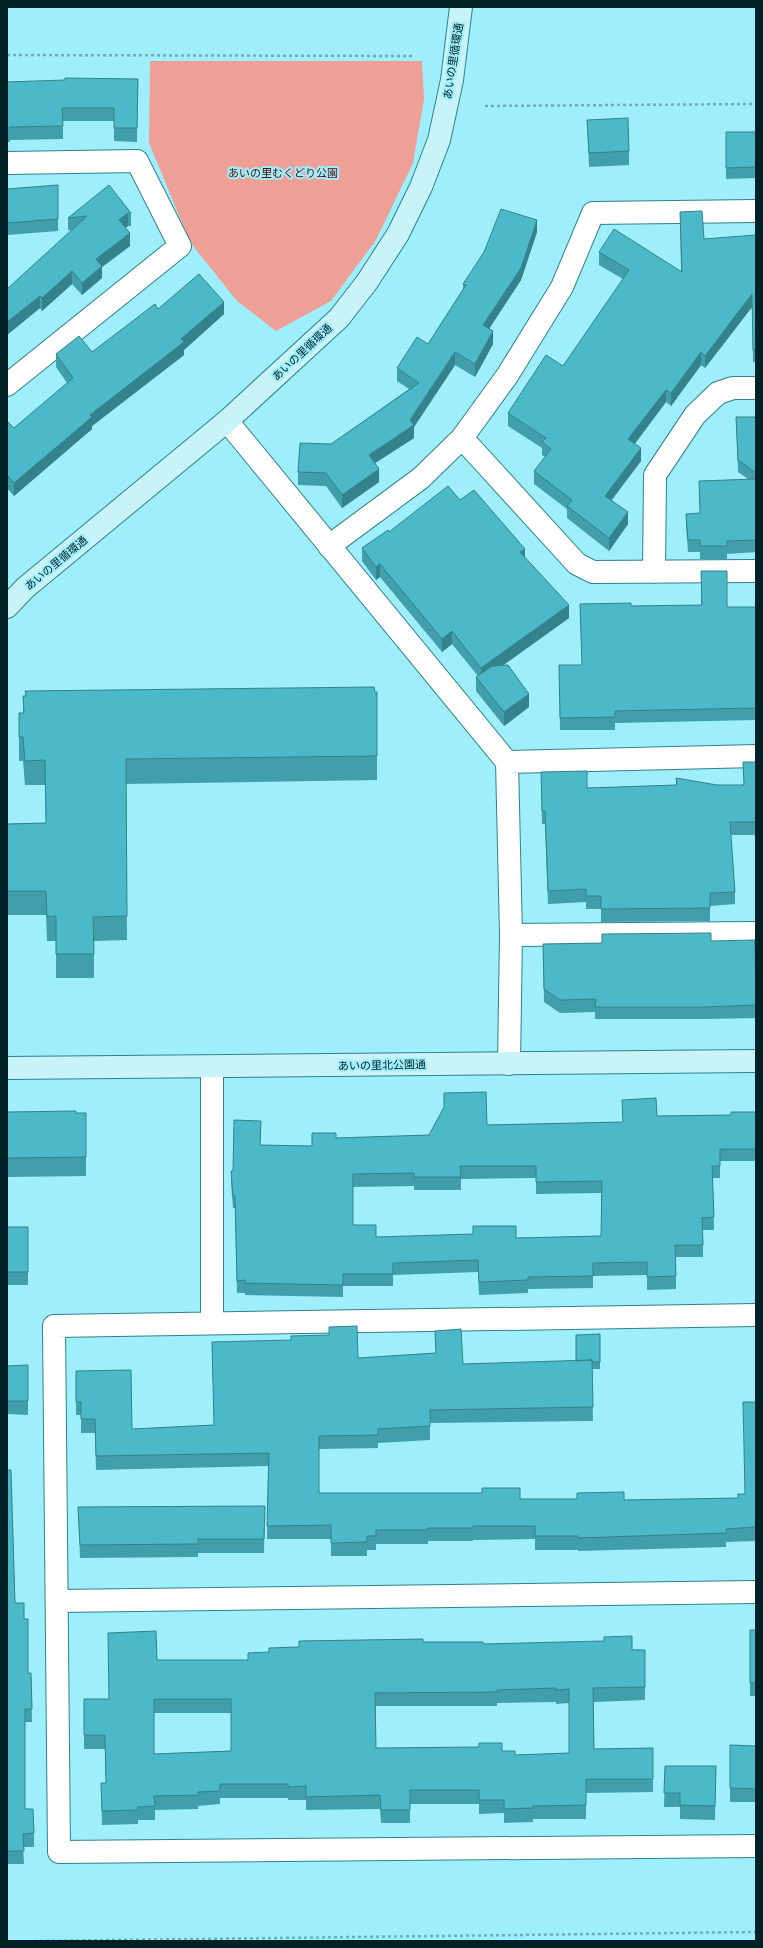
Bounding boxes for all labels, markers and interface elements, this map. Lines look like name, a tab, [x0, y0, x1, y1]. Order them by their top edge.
street label: あいの里循環通	[440, 22, 466, 100]
park label: あいの里むくどり公園	[228, 166, 338, 180]
street label: あいの里循環通	[269, 321, 335, 383]
street label: あいの里循環通	[22, 533, 90, 593]
street label: あいの里北公園通	[338, 1057, 426, 1073]

